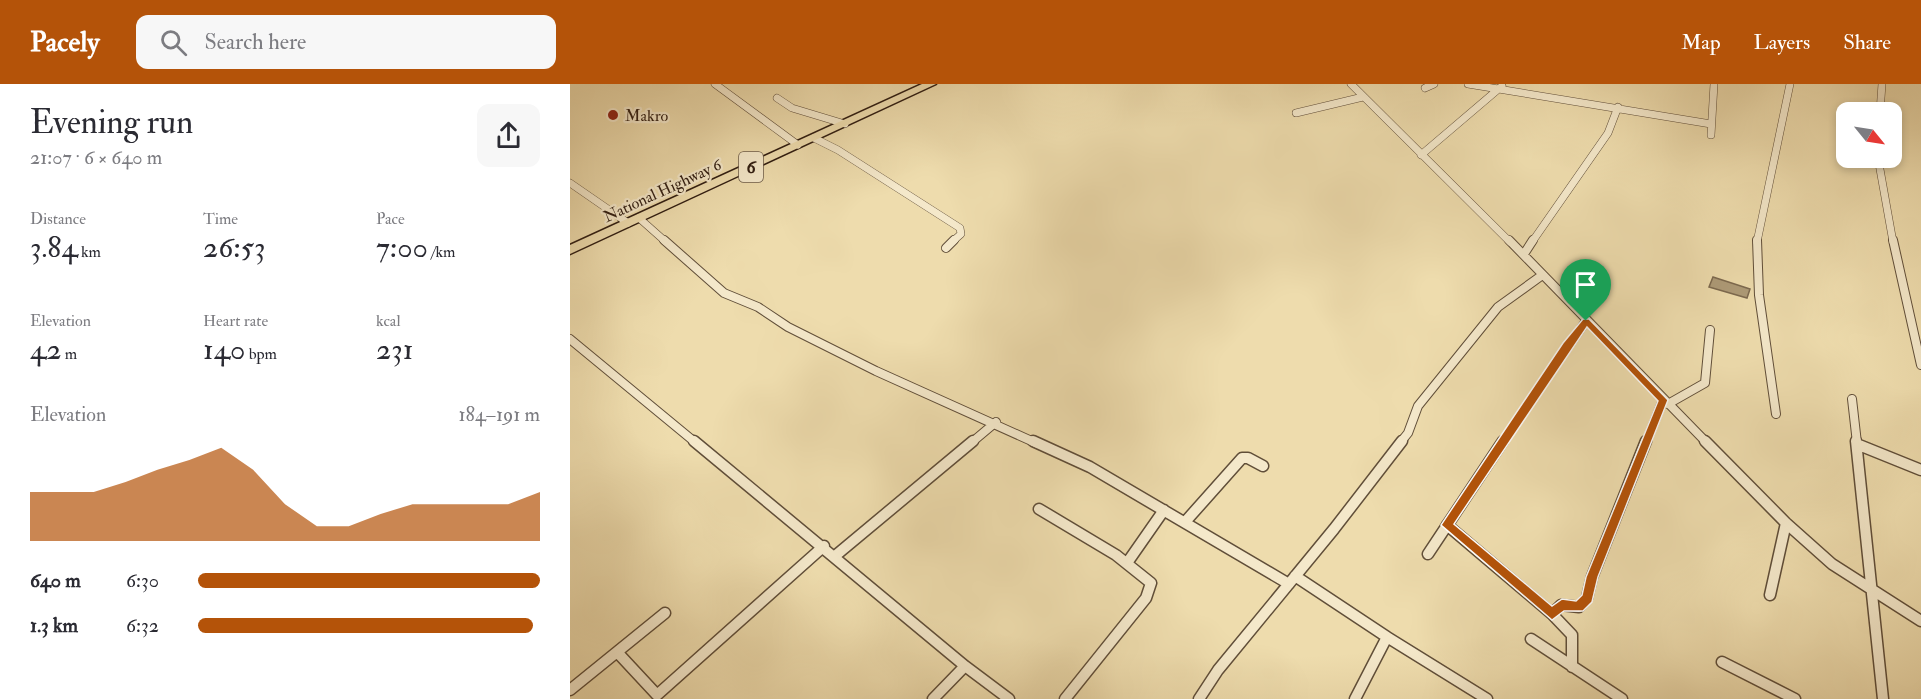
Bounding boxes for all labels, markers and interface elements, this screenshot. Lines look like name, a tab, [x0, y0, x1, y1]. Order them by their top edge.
search box	[136, 15, 556, 69]
text: Pacely	[30, 25, 100, 60]
icon: search	[157, 26, 190, 59]
text: Search here	[205, 28, 306, 56]
text: Map	[1681, 29, 1721, 56]
text: Layers	[1754, 29, 1810, 56]
text: Share	[1843, 29, 1891, 56]
text: Evening run	[30, 102, 193, 143]
north arrow	[1836, 102, 1902, 168]
map controls	[1836, 102, 1902, 168]
button: share	[477, 104, 540, 167]
place label: Makro	[625, 106, 669, 126]
marker: Makro	[606, 108, 620, 122]
text: 21:07 · 6 × 640 m	[30, 145, 162, 170]
road number: 6	[739, 152, 763, 182]
street label: National Highway 6	[600, 154, 726, 227]
text: Distance	[30, 209, 86, 229]
text: Time	[203, 209, 238, 229]
text: Pace	[376, 209, 405, 229]
text: 3.84	[30, 229, 78, 266]
text: 26:53	[203, 229, 265, 266]
text: 7:00	[376, 229, 428, 266]
text: km	[78, 242, 101, 262]
text: /km	[428, 242, 456, 262]
pin	[1560, 259, 1611, 321]
icon: arrive	[1569, 268, 1602, 301]
text: Elevation	[30, 311, 91, 331]
text: Heart rate	[203, 311, 268, 331]
text: kcal	[376, 311, 401, 331]
text: 42	[30, 331, 61, 368]
text: 140	[203, 331, 245, 368]
text: 231	[376, 331, 413, 368]
text: m	[61, 344, 77, 364]
text: bpm	[245, 344, 277, 364]
text: Elevation	[30, 402, 106, 427]
text: 184–191 m	[458, 402, 540, 427]
text: 640 m	[30, 568, 81, 593]
text: 6:30	[126, 568, 159, 593]
text: 1.3 km	[30, 613, 78, 638]
text: 6:32	[126, 613, 159, 638]

